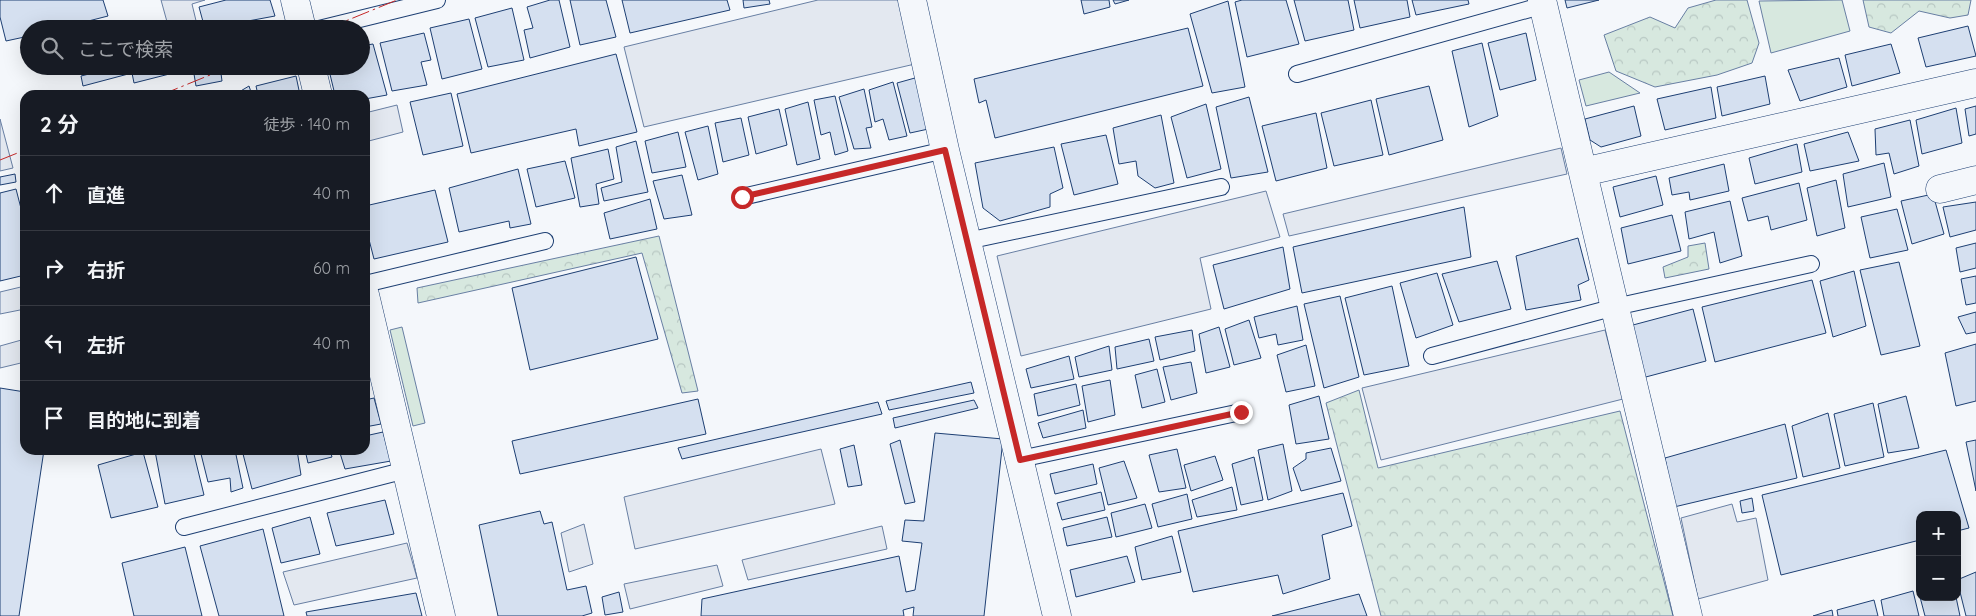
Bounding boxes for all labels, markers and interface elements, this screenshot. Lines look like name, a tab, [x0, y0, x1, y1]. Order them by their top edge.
search box	[20, 20, 370, 75]
icon: search	[38, 34, 66, 62]
text: ここで検索	[78, 37, 173, 61]
text: 2 分	[40, 111, 79, 137]
text: 徒歩 · 140 m	[264, 114, 350, 134]
icon: ahead	[40, 179, 68, 207]
text: 直進	[87, 183, 125, 207]
text: 40 m	[313, 183, 350, 203]
route start	[731, 186, 754, 209]
icon: right	[40, 254, 68, 282]
text: 右折	[87, 258, 125, 282]
text: 60 m	[313, 258, 350, 278]
icon: left	[40, 329, 68, 357]
text: 左折	[87, 333, 125, 357]
text: 40 m	[313, 333, 350, 353]
route end	[1230, 401, 1253, 424]
icon: arrive	[40, 404, 68, 432]
text: 目的地に到着	[87, 408, 201, 432]
map controls	[1916, 511, 1961, 601]
button: +	[1916, 511, 1961, 556]
button: −	[1916, 556, 1961, 601]

